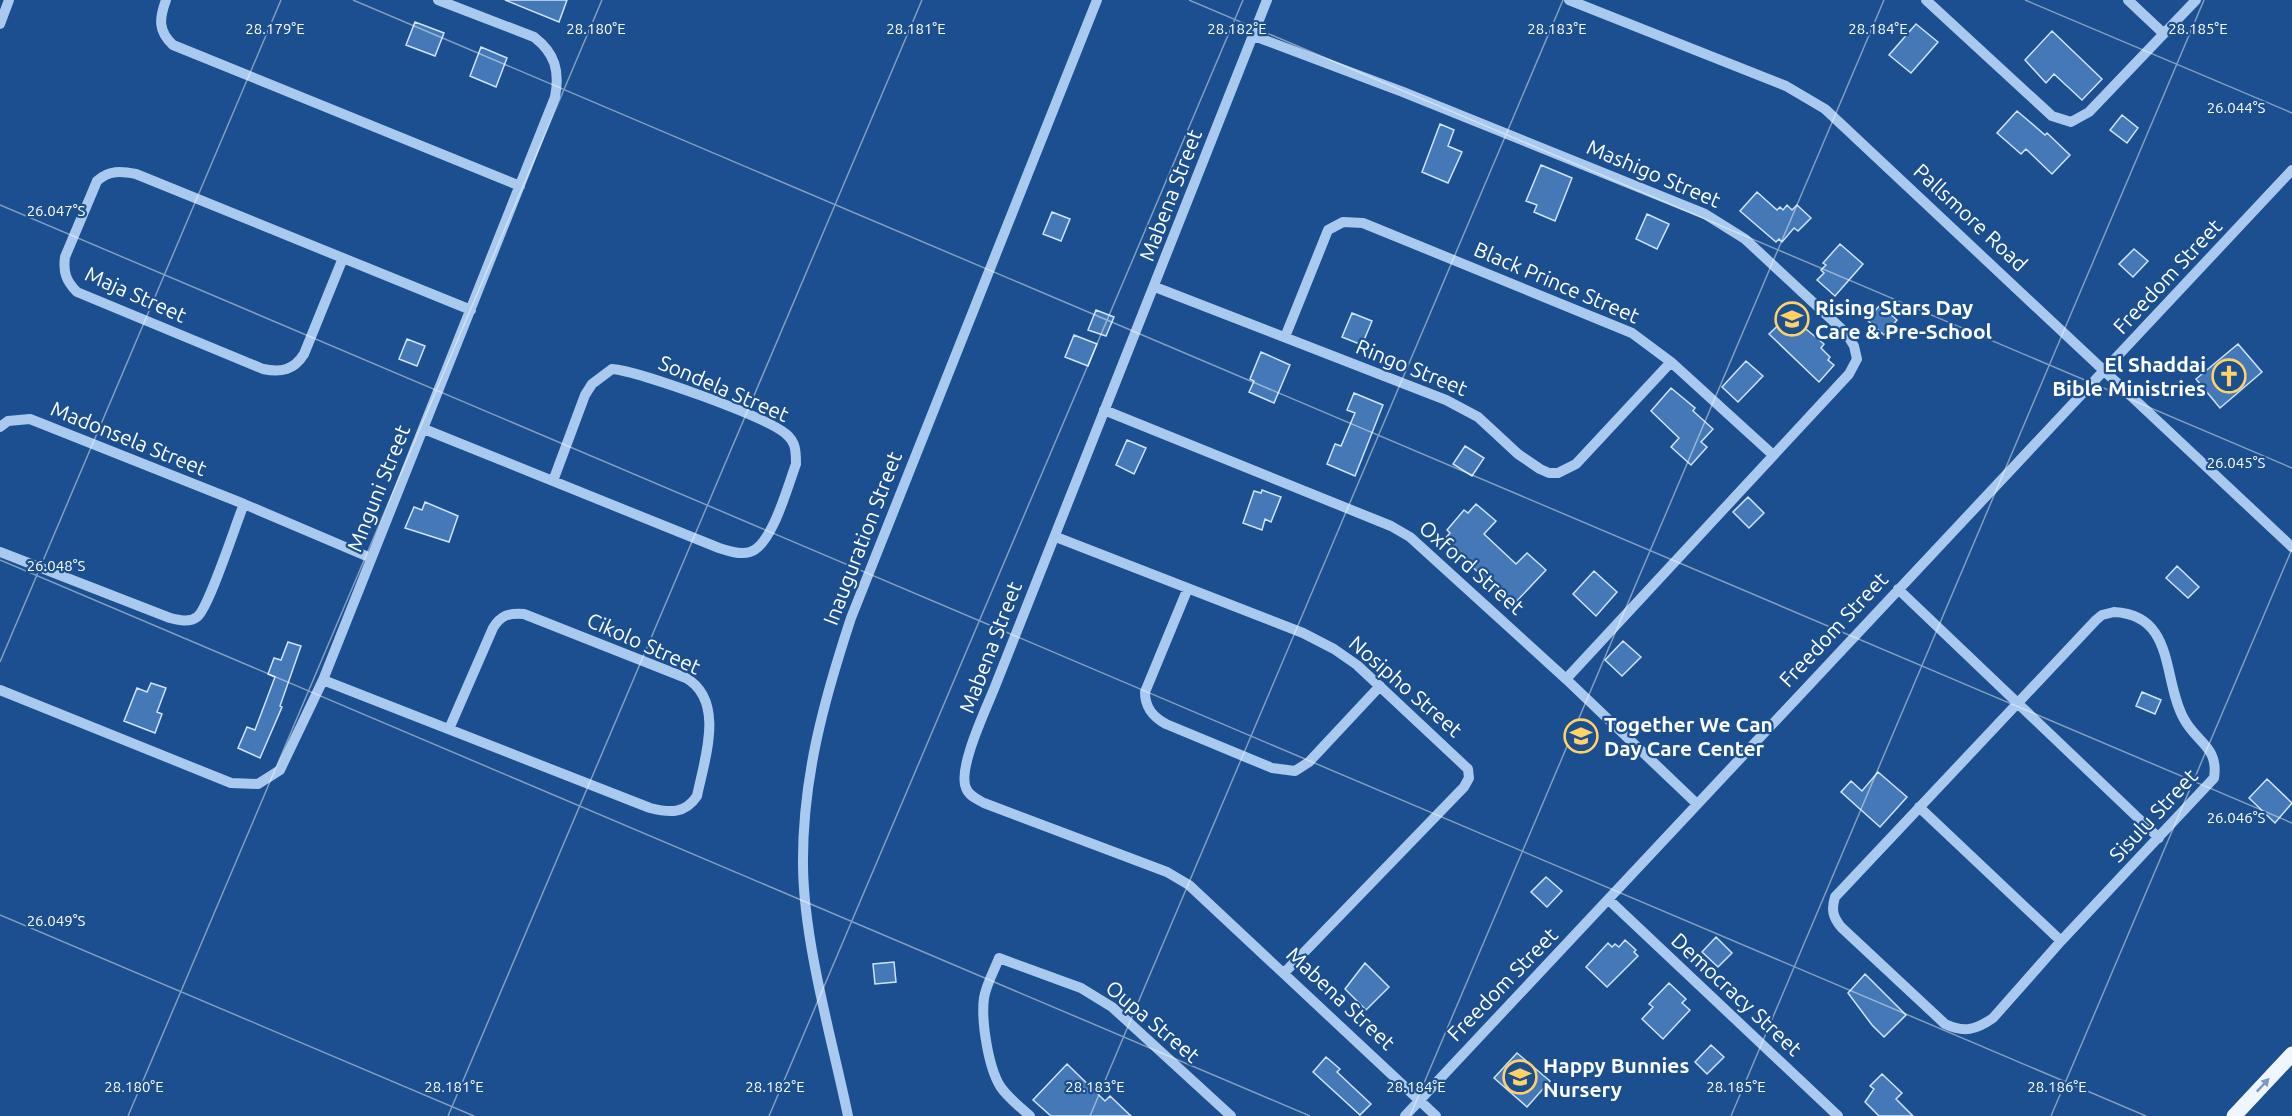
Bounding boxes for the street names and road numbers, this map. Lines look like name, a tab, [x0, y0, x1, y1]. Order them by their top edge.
street label: Mabena Street	[1134, 126, 1206, 264]
street label: Mashigo Street	[1583, 134, 1725, 212]
street label: Pallsmore Road	[1909, 158, 2033, 276]
street label: Freedom Street	[2108, 214, 2226, 338]
street label: Black Prince Street	[1471, 236, 1643, 328]
street label: Maja Street	[82, 261, 190, 327]
street label: Ringo Street	[1353, 334, 1471, 400]
street label: Sondela Street	[655, 350, 793, 426]
street label: Madonsela Street	[48, 396, 210, 480]
street label: Mnguni Street	[342, 421, 414, 555]
street label: Inauguration Street	[818, 448, 906, 628]
street label: Oxford Street	[1415, 515, 1529, 619]
street label: Freedom Street	[1774, 567, 1892, 691]
street label: Mabena Street	[954, 578, 1026, 716]
street label: Cikolo Street	[584, 607, 704, 679]
street label: Nosipho Street	[1345, 631, 1467, 741]
street label: Sisulu Street	[2104, 764, 2202, 866]
street label: Freedom Street	[1442, 922, 1562, 1046]
street label: Democracy Street	[1667, 928, 1807, 1060]
street label: Mabena Street	[1282, 942, 1400, 1054]
street label: Oupa Street	[1101, 975, 1205, 1067]

